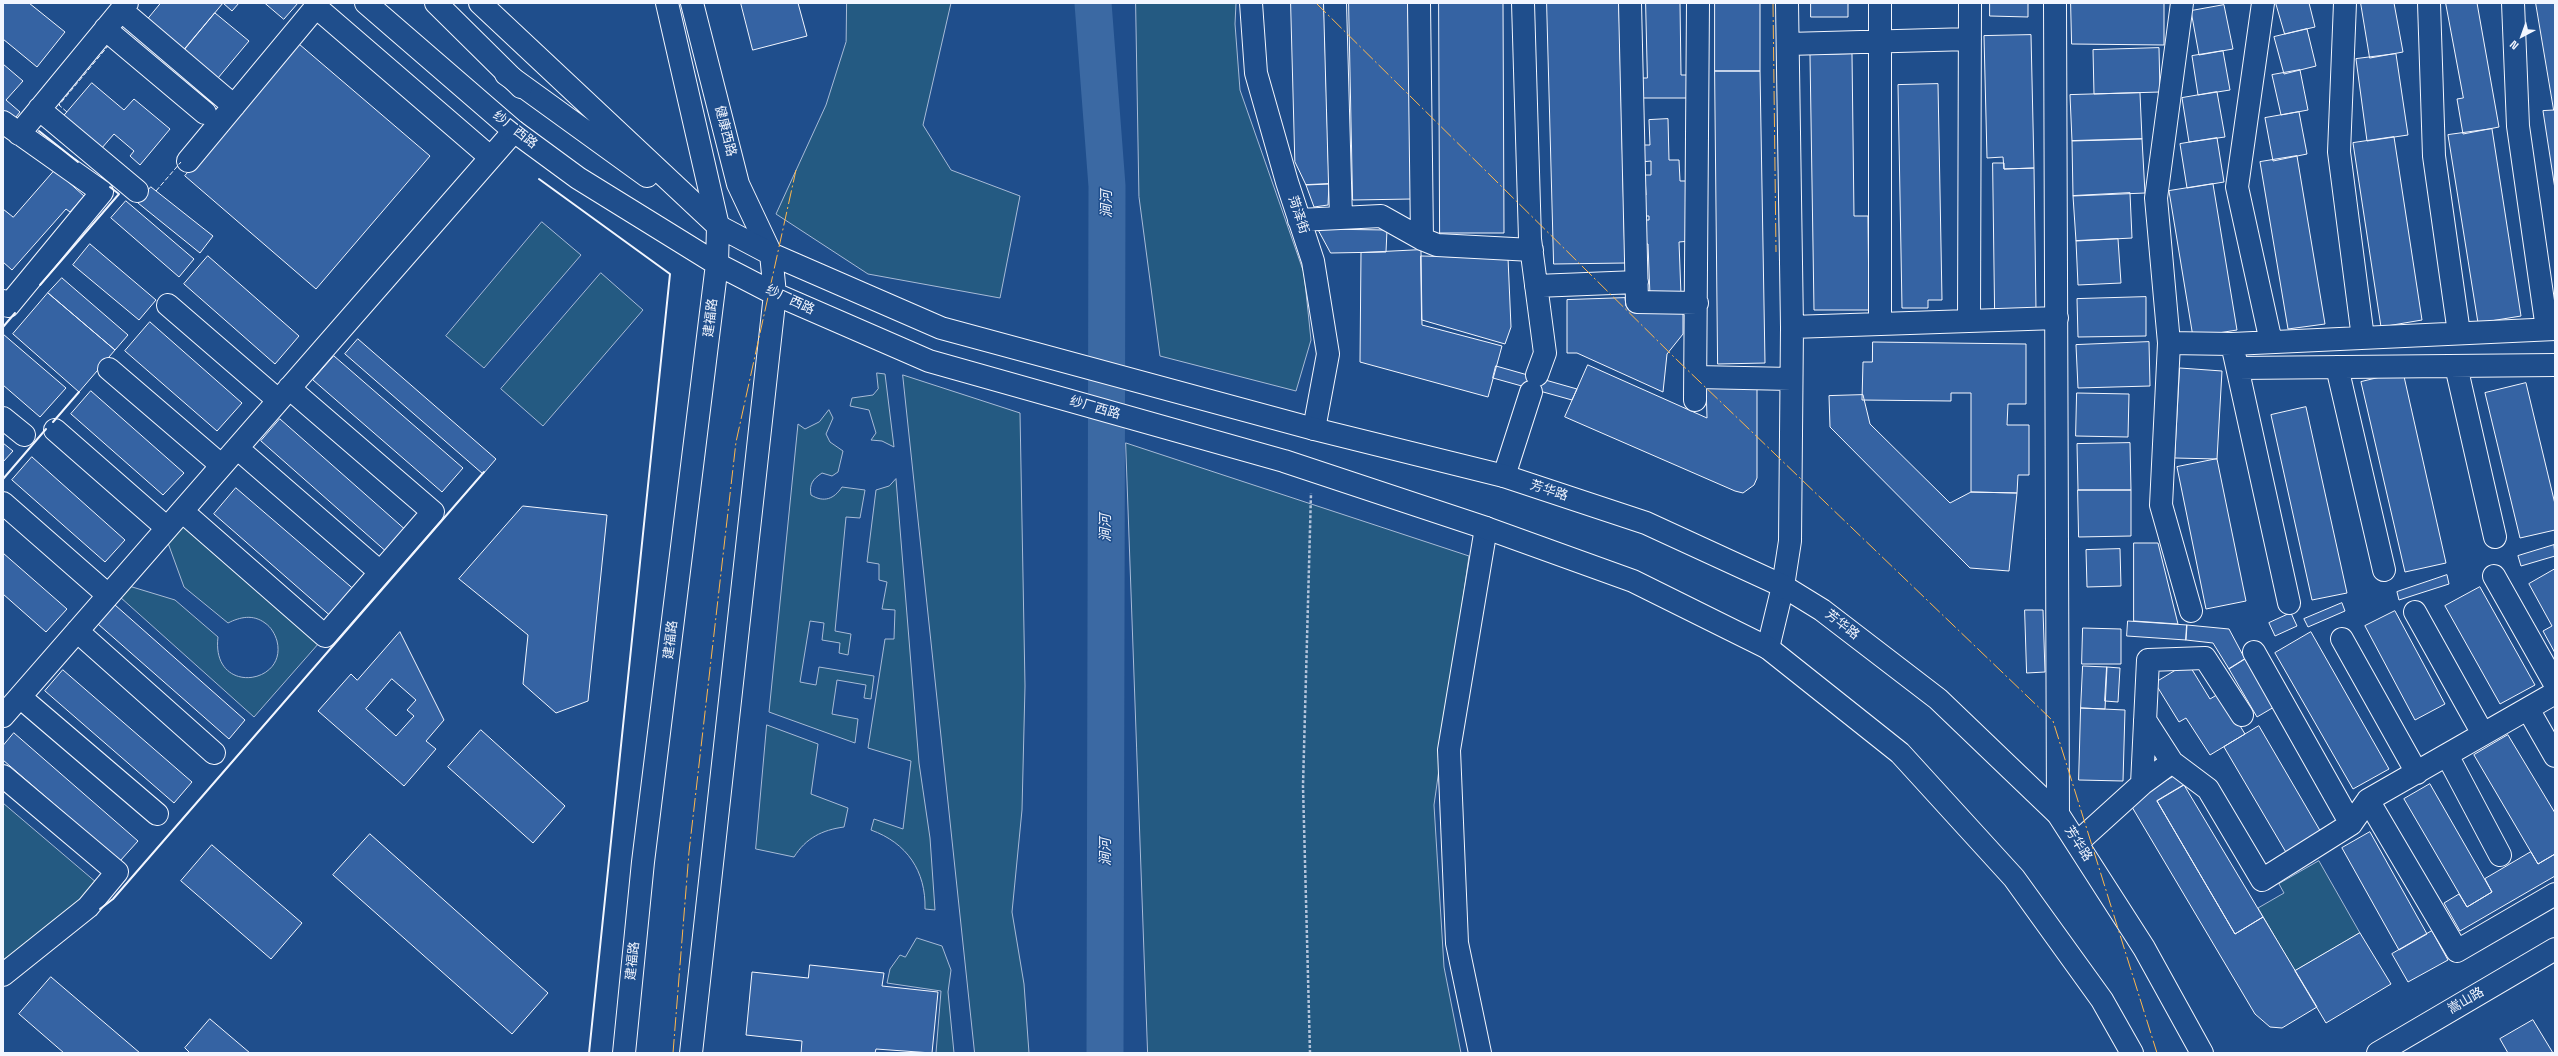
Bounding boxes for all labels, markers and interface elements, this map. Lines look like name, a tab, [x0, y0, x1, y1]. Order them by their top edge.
north arrow	[2502, 16, 2542, 56]
text: N	[2507, 37, 2522, 53]
street label: 健康西路	[711, 104, 739, 158]
street label: 纱厂西路	[490, 108, 540, 152]
water label: 涧河	[1099, 190, 1115, 218]
street label: 菏泽街	[1285, 194, 1311, 236]
street label: 纱厂西路	[763, 282, 817, 318]
street label: 建福路	[701, 298, 721, 338]
street label: 纱厂西路	[1068, 393, 1122, 423]
street label: 芳华路	[1528, 478, 1570, 504]
water label: 涧河	[1098, 514, 1114, 542]
street label: 芳华路	[1822, 607, 1862, 643]
street label: 建福路	[661, 620, 681, 660]
street label: 芳华路	[2061, 823, 2095, 865]
water label: 涧河	[1098, 838, 1114, 866]
street label: 建福路	[623, 941, 643, 981]
street label: 嵩山路	[2445, 984, 2487, 1018]

